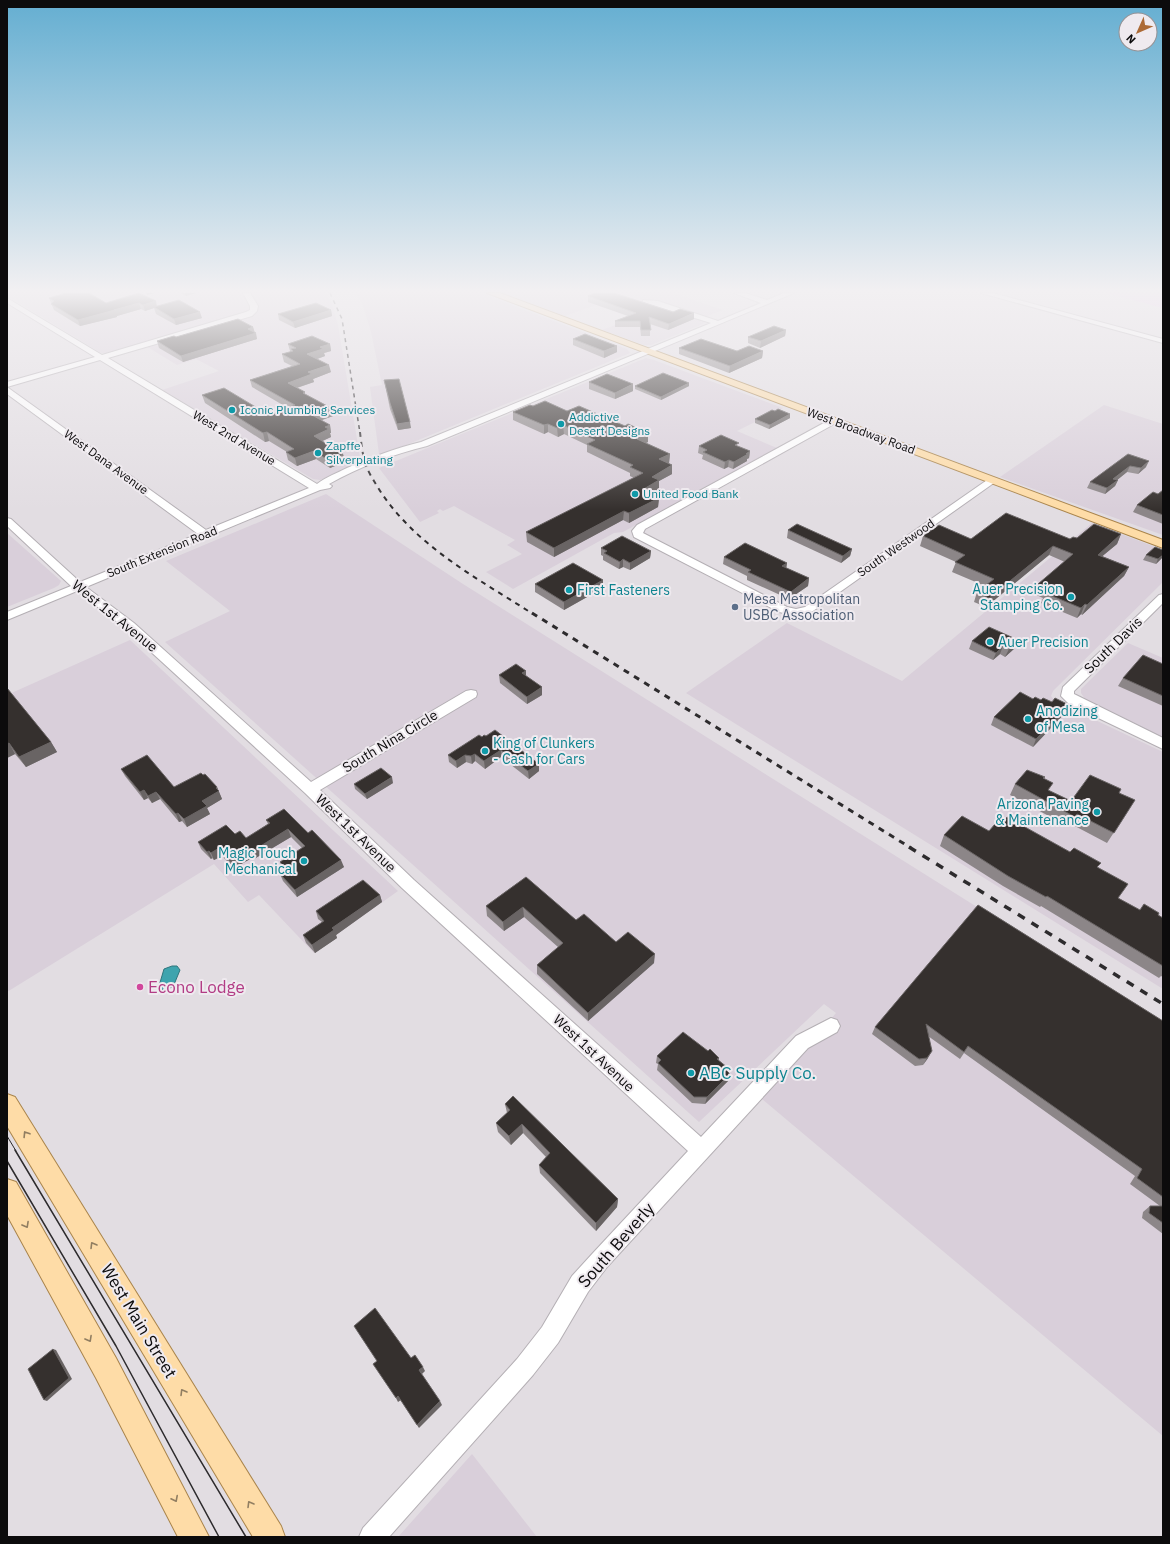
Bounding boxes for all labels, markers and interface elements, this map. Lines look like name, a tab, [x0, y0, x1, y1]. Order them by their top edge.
north arrow	[1118, 12, 1158, 52]
text: N	[1123, 31, 1139, 47]
place label: Iconic Plumbing Services	[240, 402, 375, 417]
street label: West Broadway Road	[805, 404, 917, 457]
marker: Iconic Plumbing Services	[227, 405, 237, 415]
street label: West 2nd Avenue	[190, 407, 279, 468]
place label: Addictive Desert Designs	[569, 409, 650, 438]
marker: Addictive Desert Designs	[556, 419, 566, 429]
street label: West Dana Avenue	[61, 426, 152, 497]
place label: Zapffe Silverplating	[326, 438, 394, 467]
marker: Zapffe Silverplating	[313, 448, 323, 458]
place label: United Food Bank	[643, 486, 739, 501]
marker: United Food Bank	[630, 489, 640, 499]
street label: South Westwood	[854, 515, 937, 580]
street label: South Extension Road	[104, 523, 219, 581]
street label: West 1st Avenue	[69, 576, 162, 656]
place label: Auer Precision Stamping Co.	[972, 580, 1063, 614]
place label: First Fasteners	[577, 581, 670, 599]
marker: First Fasteners	[564, 585, 574, 595]
place label: Mesa Metropolitan USBC Association	[743, 590, 860, 624]
marker: Auer Precision Stamping Co.	[1066, 592, 1076, 602]
marker: Mesa Metropolitan USBC Association	[730, 602, 740, 612]
street label: South Davis	[1080, 613, 1146, 677]
place label: Auer Precision	[998, 633, 1089, 651]
marker: Auer Precision	[985, 637, 995, 647]
place label: Anodizing of Mesa	[1036, 702, 1098, 736]
street label: South Nina Circle	[339, 705, 441, 777]
marker: Anodizing of Mesa	[1023, 714, 1033, 724]
place label: King of Clunkers - Cash for Cars	[493, 734, 595, 768]
marker: King of Clunkers - Cash for Cars	[480, 746, 490, 756]
street label: West 1st Avenue	[312, 790, 400, 876]
place label: Arizona Paving & Maintenance	[995, 795, 1090, 829]
marker: Arizona Paving & Maintenance	[1092, 807, 1102, 817]
place label: Magic Touch Mechanical	[218, 844, 296, 878]
marker: Magic Touch Mechanical	[299, 856, 309, 866]
place label: Econo Lodge	[148, 976, 245, 998]
marker: Econo Lodge	[135, 982, 145, 992]
street label: West 1st Avenue	[549, 1011, 639, 1096]
place label: ABC Supply Co.	[699, 1062, 816, 1084]
marker: ABC Supply Co.	[686, 1068, 696, 1078]
one-way arrow	[23, 1131, 30, 1138]
street label: South Beverly	[573, 1198, 659, 1292]
one-way arrow	[21, 1221, 29, 1228]
one-way arrow	[91, 1243, 98, 1250]
street label: West Main Street	[96, 1260, 182, 1382]
one-way arrow	[85, 1335, 92, 1342]
one-way arrow	[180, 1389, 187, 1396]
one-way arrow	[170, 1495, 178, 1503]
one-way arrow	[247, 1501, 254, 1508]

